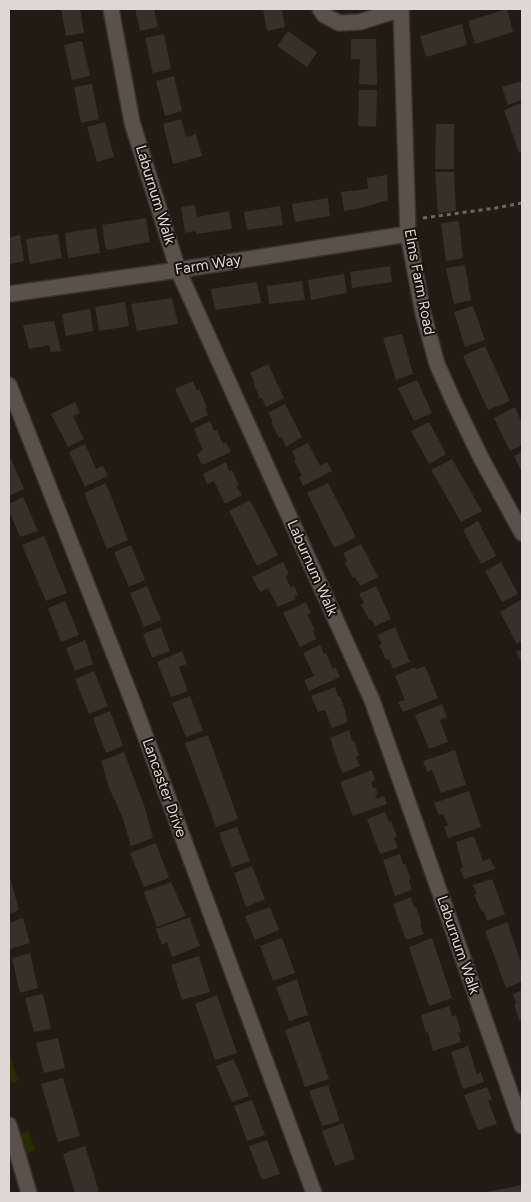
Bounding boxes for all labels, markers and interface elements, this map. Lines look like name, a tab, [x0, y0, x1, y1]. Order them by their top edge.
street label: Laburnum Walk	[131, 143, 179, 247]
street label: Elms Farm Road	[400, 228, 438, 336]
street label: Farm Way	[174, 251, 242, 279]
street label: Laburnum Walk	[283, 517, 341, 619]
street label: Lancaster Drive	[138, 736, 190, 840]
street label: Laburnum Walk	[433, 893, 483, 997]

